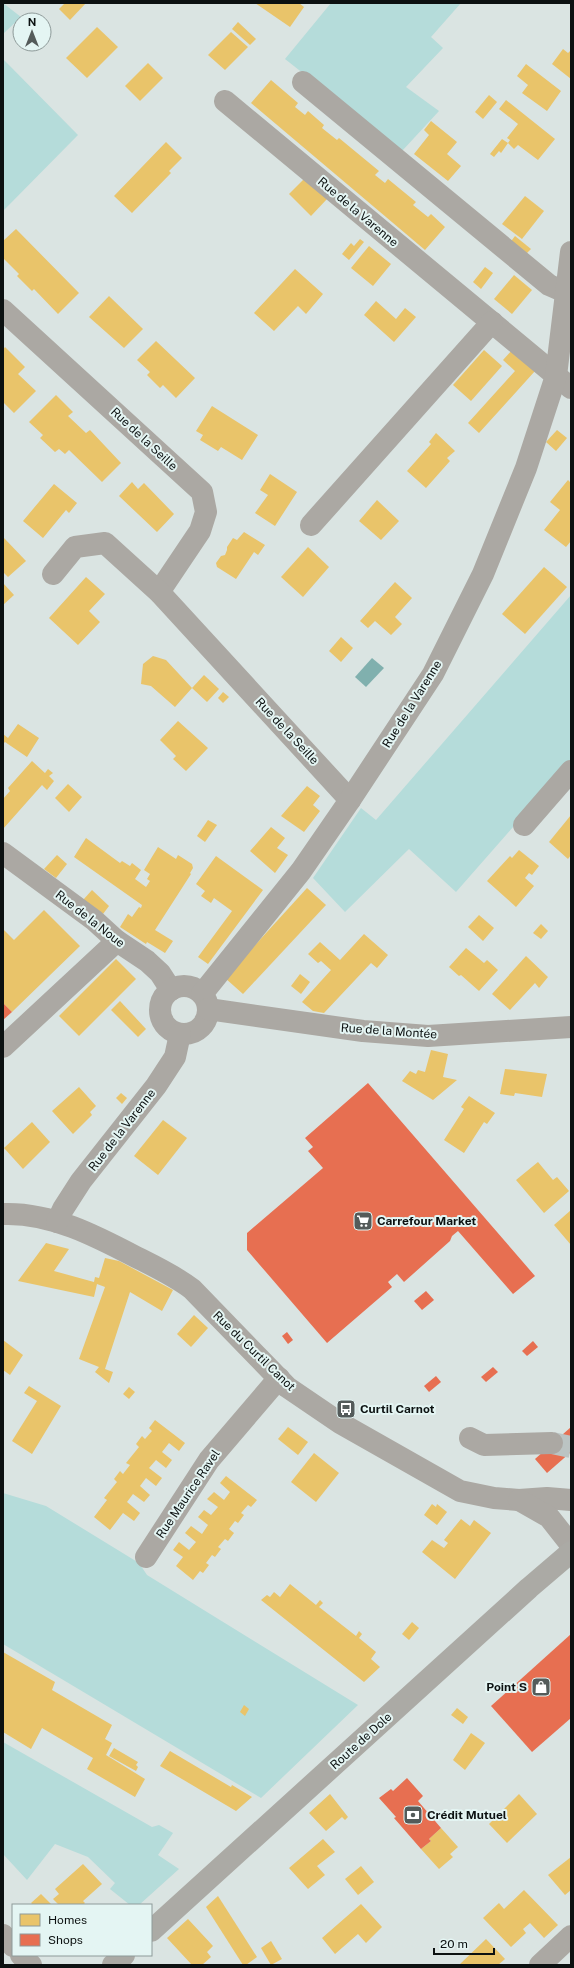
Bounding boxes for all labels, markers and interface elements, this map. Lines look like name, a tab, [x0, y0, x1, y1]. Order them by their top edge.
north arrow	[12, 12, 52, 52]
text: N	[28, 16, 36, 28]
street label: Rue de la Varenne	[315, 174, 401, 250]
street label: Rue de la Seille	[108, 405, 180, 474]
street label: Rue de la Varenne	[379, 658, 445, 750]
street label: Rue de la Seille	[253, 695, 322, 767]
street label: Rue de la Noue	[53, 888, 128, 950]
street label: Rue de la Montée	[340, 1021, 438, 1041]
street label: Rue de la Varenne	[86, 1086, 159, 1174]
supermarket icon: Carrefour Market	[352, 1210, 374, 1232]
place label: Carrefour Market	[377, 1214, 476, 1228]
street label: Rue du Curtil Canot	[210, 1308, 298, 1394]
bus stop icon: Curtil Carnot	[335, 1398, 357, 1420]
place label: Curtil Carnot	[360, 1402, 435, 1416]
street label: Rue Maurice Ravel	[153, 1447, 223, 1541]
shop icon: Point S	[530, 1676, 552, 1698]
place label: Point S	[486, 1680, 527, 1694]
street label: Route de Dole	[327, 1710, 395, 1772]
bank icon: Crédit Mutuel	[402, 1804, 424, 1826]
place label: Crédit Mutuel	[427, 1808, 507, 1822]
legend	[12, 1904, 152, 1956]
text: Homes	[48, 1913, 87, 1927]
scale bar	[434, 1930, 494, 1956]
text: Shops	[48, 1933, 83, 1947]
text: 20 m	[440, 1937, 468, 1951]

